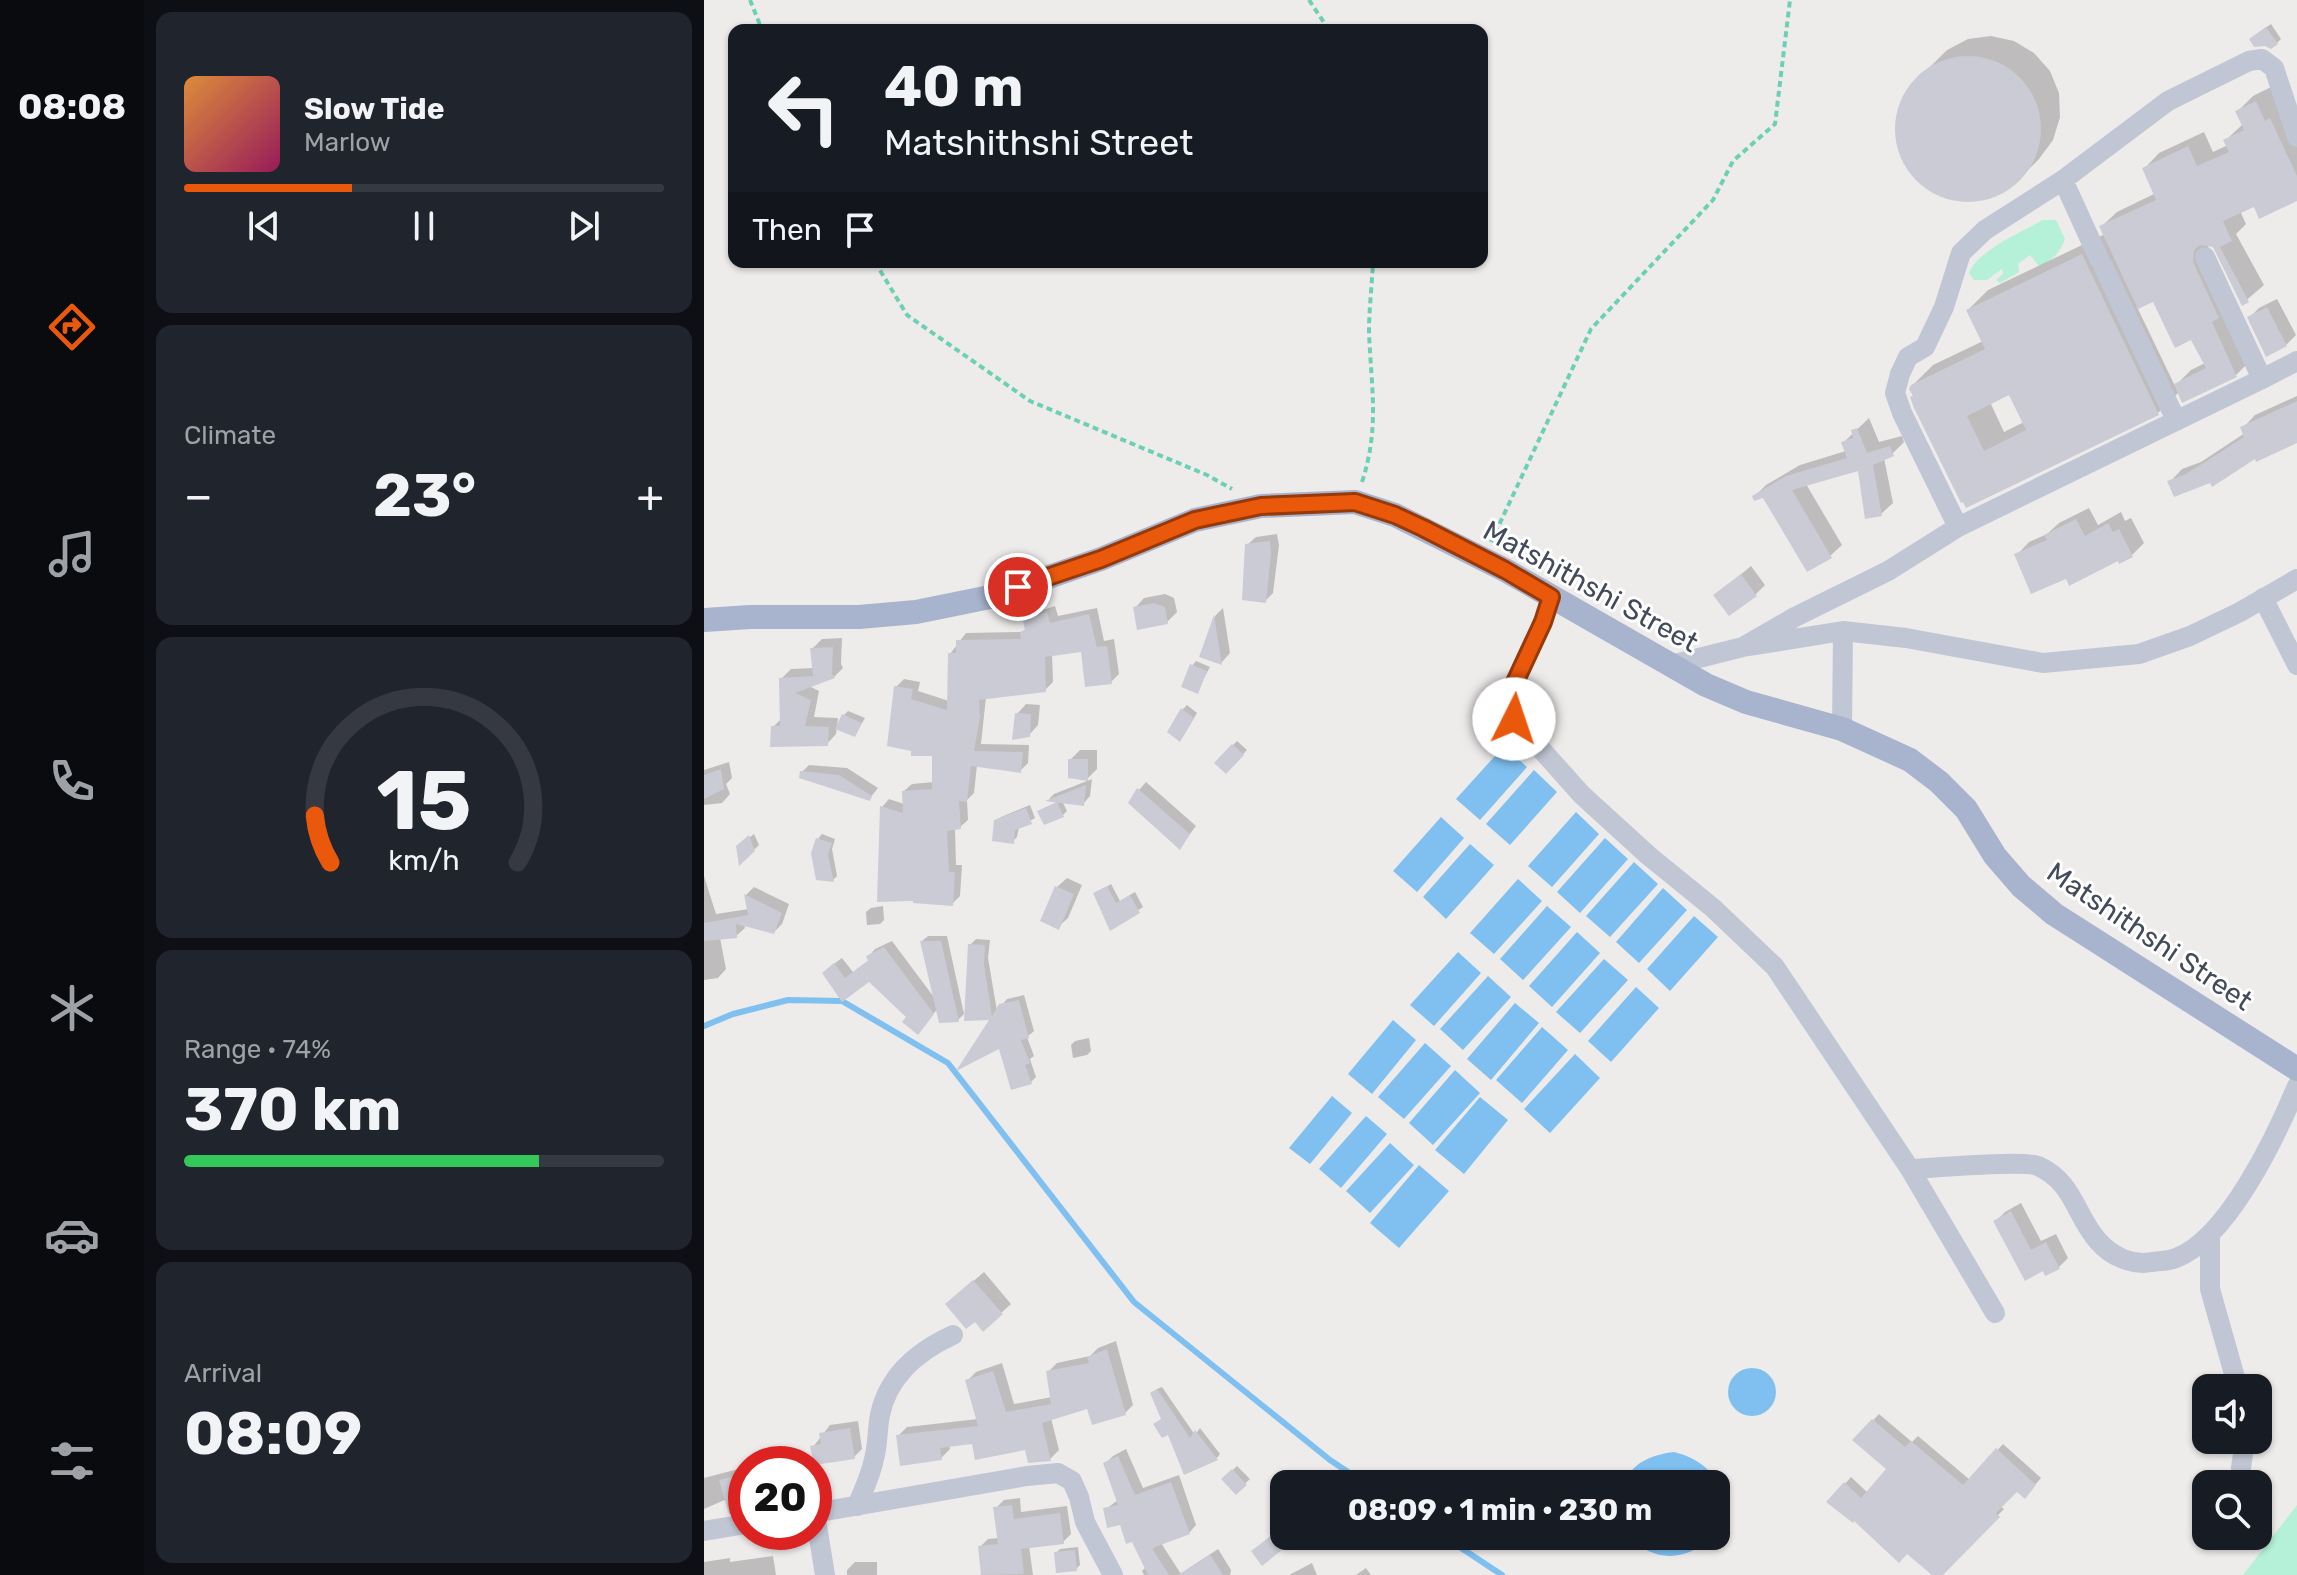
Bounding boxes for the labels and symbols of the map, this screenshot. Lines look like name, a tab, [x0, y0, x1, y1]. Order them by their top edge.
street label: Matshithshi Street	[1478, 514, 1704, 659]
pin	[984, 553, 1052, 621]
position arrow	[1472, 677, 1556, 761]
street label: Matshithshi Street	[2041, 855, 2259, 1017]
speed limit sign: 20	[728, 1446, 832, 1550]

